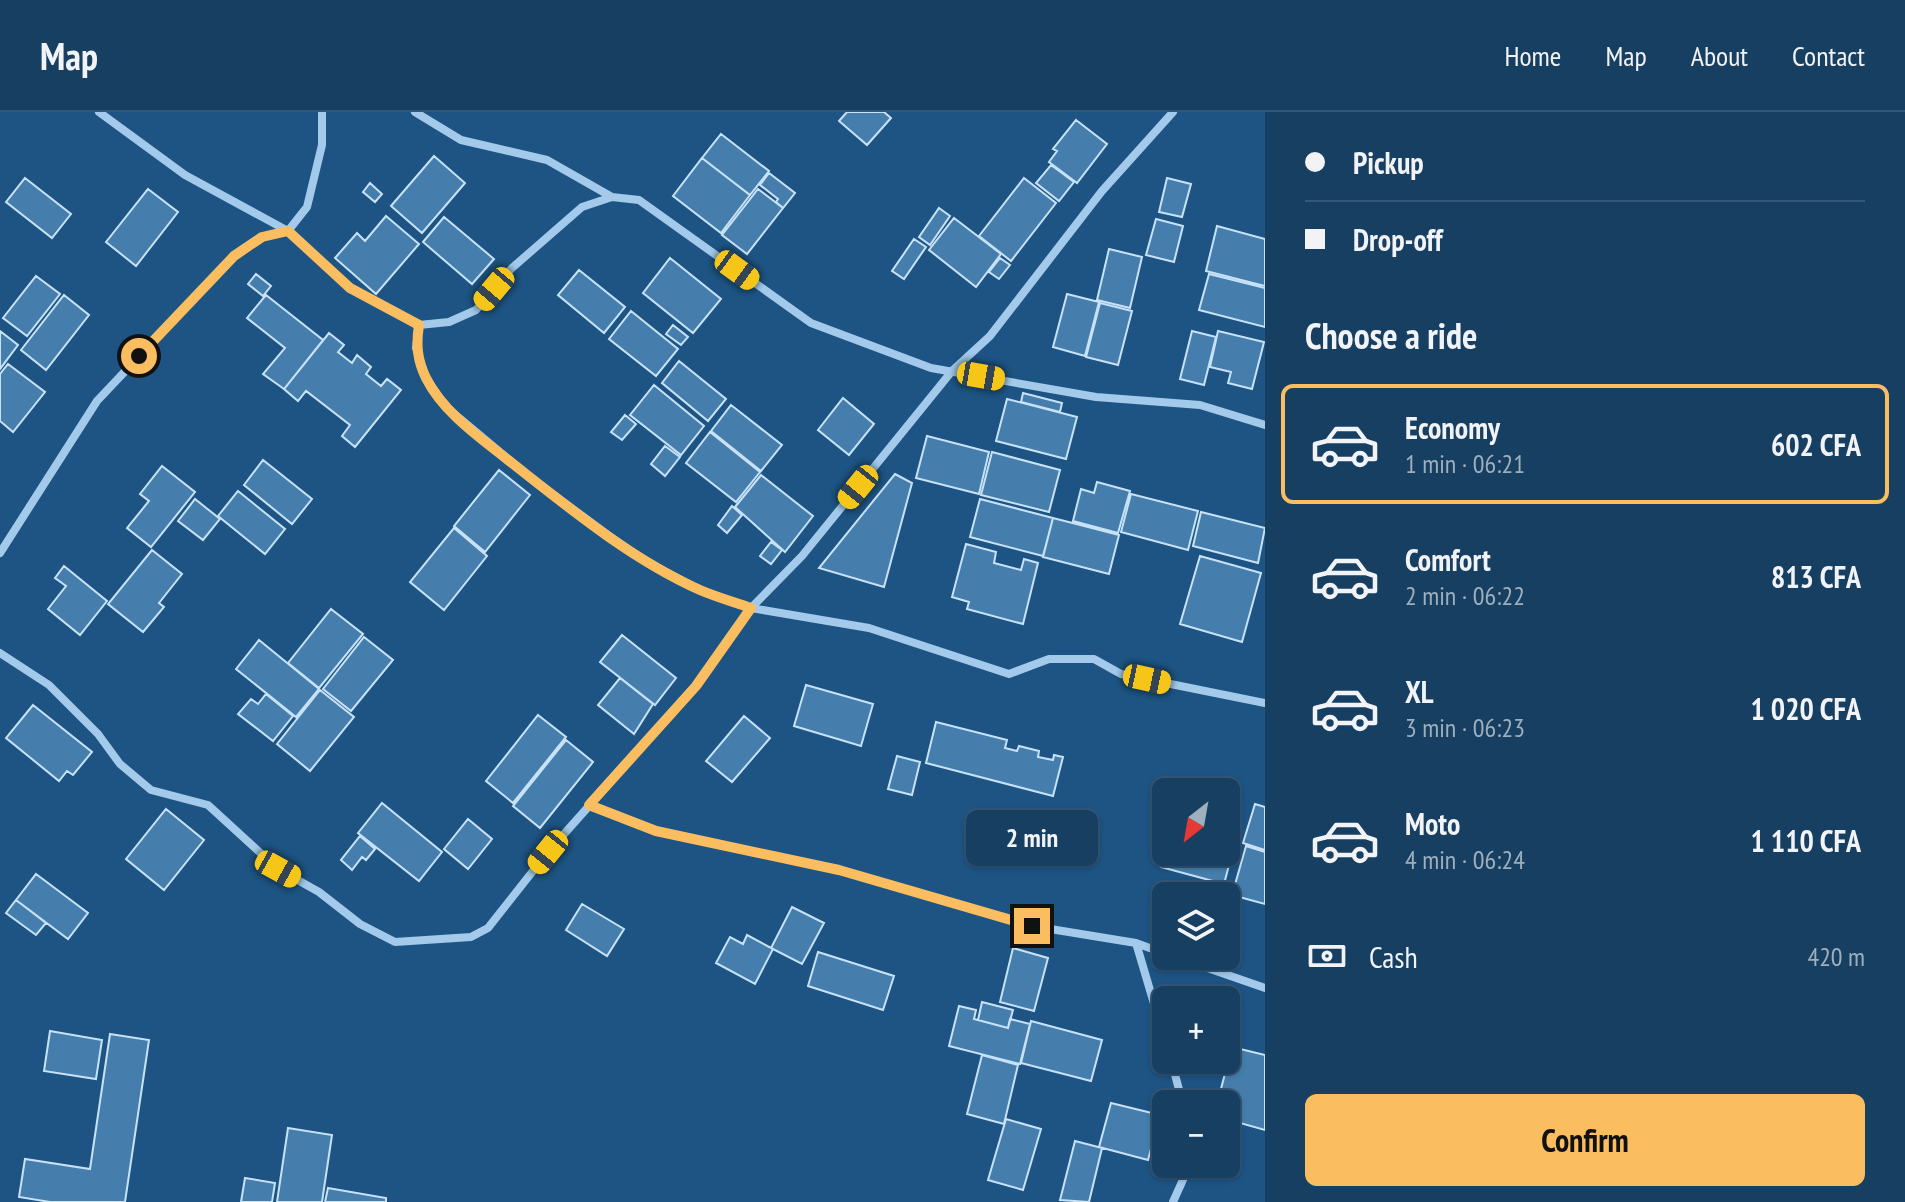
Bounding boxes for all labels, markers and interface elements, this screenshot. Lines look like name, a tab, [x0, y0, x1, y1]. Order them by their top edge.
text: Map	[40, 31, 98, 80]
text: Home	[1505, 37, 1561, 74]
text: Map	[1605, 37, 1647, 74]
text: About	[1691, 37, 1748, 74]
text: Contact	[1792, 37, 1865, 74]
text: Pickup	[1353, 143, 1424, 182]
text: Drop-off	[1353, 220, 1443, 259]
car	[711, 246, 763, 294]
car	[469, 263, 519, 315]
text: Choose a ride	[1305, 312, 1477, 359]
route start	[121, 338, 157, 374]
car	[955, 360, 1007, 392]
icon: car	[1309, 408, 1381, 480]
text: Economy	[1405, 408, 1500, 447]
text: 602 CFA	[1771, 425, 1861, 464]
text: 1 min · 06:21	[1405, 447, 1525, 480]
car	[834, 461, 882, 513]
icon: car	[1309, 540, 1381, 612]
text: Comfort	[1405, 540, 1491, 579]
text: 813 CFA	[1771, 557, 1861, 596]
text: 2 min · 06:22	[1405, 579, 1525, 612]
car	[1121, 662, 1173, 696]
icon: car	[1309, 672, 1381, 744]
text: XL	[1405, 672, 1434, 711]
text: 1 020 CFA	[1750, 689, 1861, 728]
text: 3 min · 06:23	[1405, 711, 1525, 744]
north arrow	[1152, 778, 1240, 866]
map controls	[1152, 778, 1240, 1178]
icon: car	[1309, 804, 1381, 876]
text: Moto	[1405, 804, 1460, 843]
callout: 2 min	[966, 810, 1098, 866]
text: 2 min	[1006, 821, 1058, 854]
text: 1 110 CFA	[1750, 821, 1861, 860]
car	[524, 826, 572, 878]
text: 4 min · 06:24	[1405, 843, 1525, 876]
car	[251, 847, 305, 891]
button: layers	[1152, 882, 1240, 970]
route end	[1014, 908, 1050, 944]
icon: cash	[1305, 934, 1349, 978]
text: Cash	[1369, 937, 1418, 976]
text: 420 m	[1807, 940, 1865, 973]
button: +	[1152, 986, 1240, 1074]
button: −	[1152, 1090, 1240, 1178]
button: Confirm	[1305, 1094, 1865, 1186]

